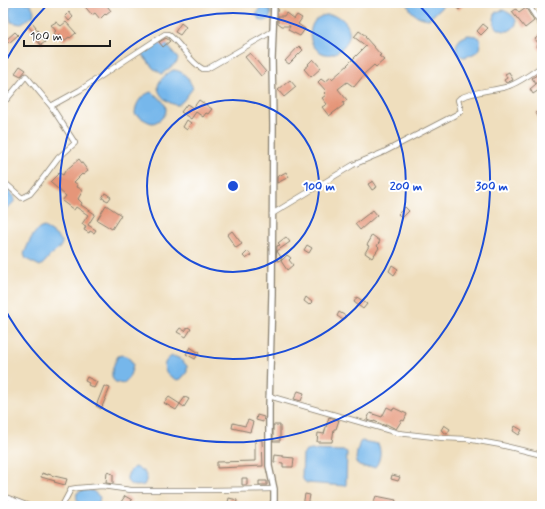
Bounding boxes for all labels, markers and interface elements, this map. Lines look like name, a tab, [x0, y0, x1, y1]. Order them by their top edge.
scale bar	[24, 22, 110, 48]
text: 100 m	[30, 29, 62, 45]
centre of rings	[226, 179, 240, 193]
text: 100 m	[303, 179, 336, 195]
text: 200 m	[390, 179, 423, 195]
text: 300 m	[476, 179, 509, 195]

